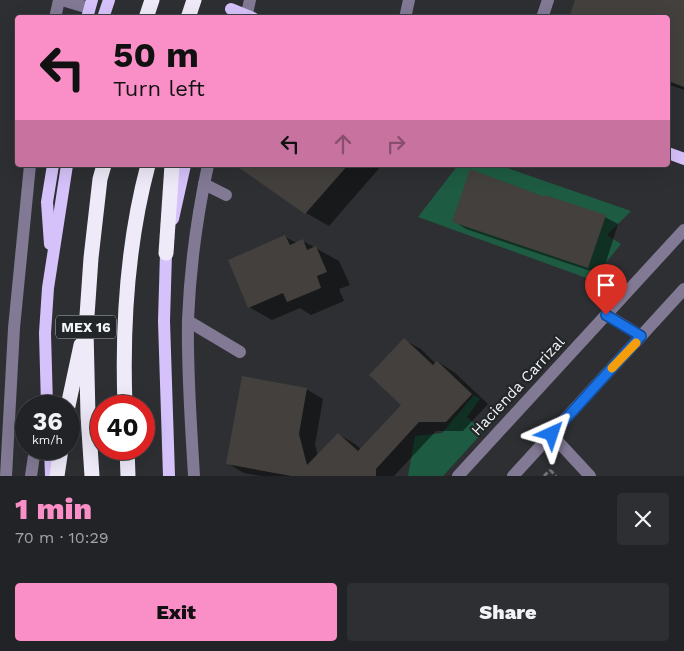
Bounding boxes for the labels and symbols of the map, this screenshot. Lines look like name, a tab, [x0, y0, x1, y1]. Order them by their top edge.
pin	[585, 264, 627, 315]
road number: MEX 16	[56, 316, 116, 338]
street label: Hacienda Carrizal	[468, 333, 569, 439]
speed limit sign: 40	[90, 395, 155, 460]
position arrow	[525, 407, 577, 459]

